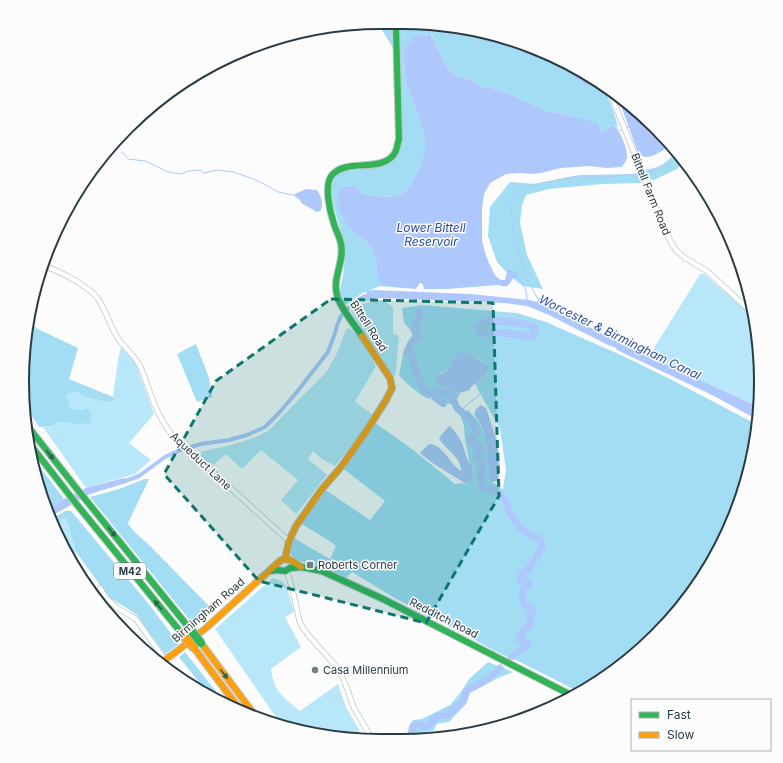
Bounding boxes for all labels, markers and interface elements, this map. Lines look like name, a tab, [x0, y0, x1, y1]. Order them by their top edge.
street label: Bittell Farm Road	[628, 151, 674, 237]
water label: Lower Bittell Reservoir	[396, 220, 466, 249]
water label: Worcester & Birmingham Canal	[537, 291, 703, 383]
street label: Bittell Road	[347, 298, 391, 354]
street label: Aqueduct Lane	[167, 429, 235, 493]
one-way arrow	[46, 449, 54, 460]
one-way arrow	[107, 527, 116, 538]
place label: Roberts Corner	[318, 558, 397, 572]
marker: Roberts Corner	[305, 560, 315, 570]
road number: M42	[114, 563, 146, 579]
street label: Birmingham Road	[169, 575, 247, 645]
street label: Redditch Road	[407, 595, 481, 641]
one-way arrow	[153, 599, 162, 610]
place label: Casa Millennium	[323, 663, 408, 677]
marker: Casa Millennium	[310, 665, 320, 675]
one-way arrow	[220, 668, 229, 679]
legend	[631, 699, 771, 751]
text: Fast	[667, 707, 691, 722]
text: Slow	[667, 727, 695, 742]

